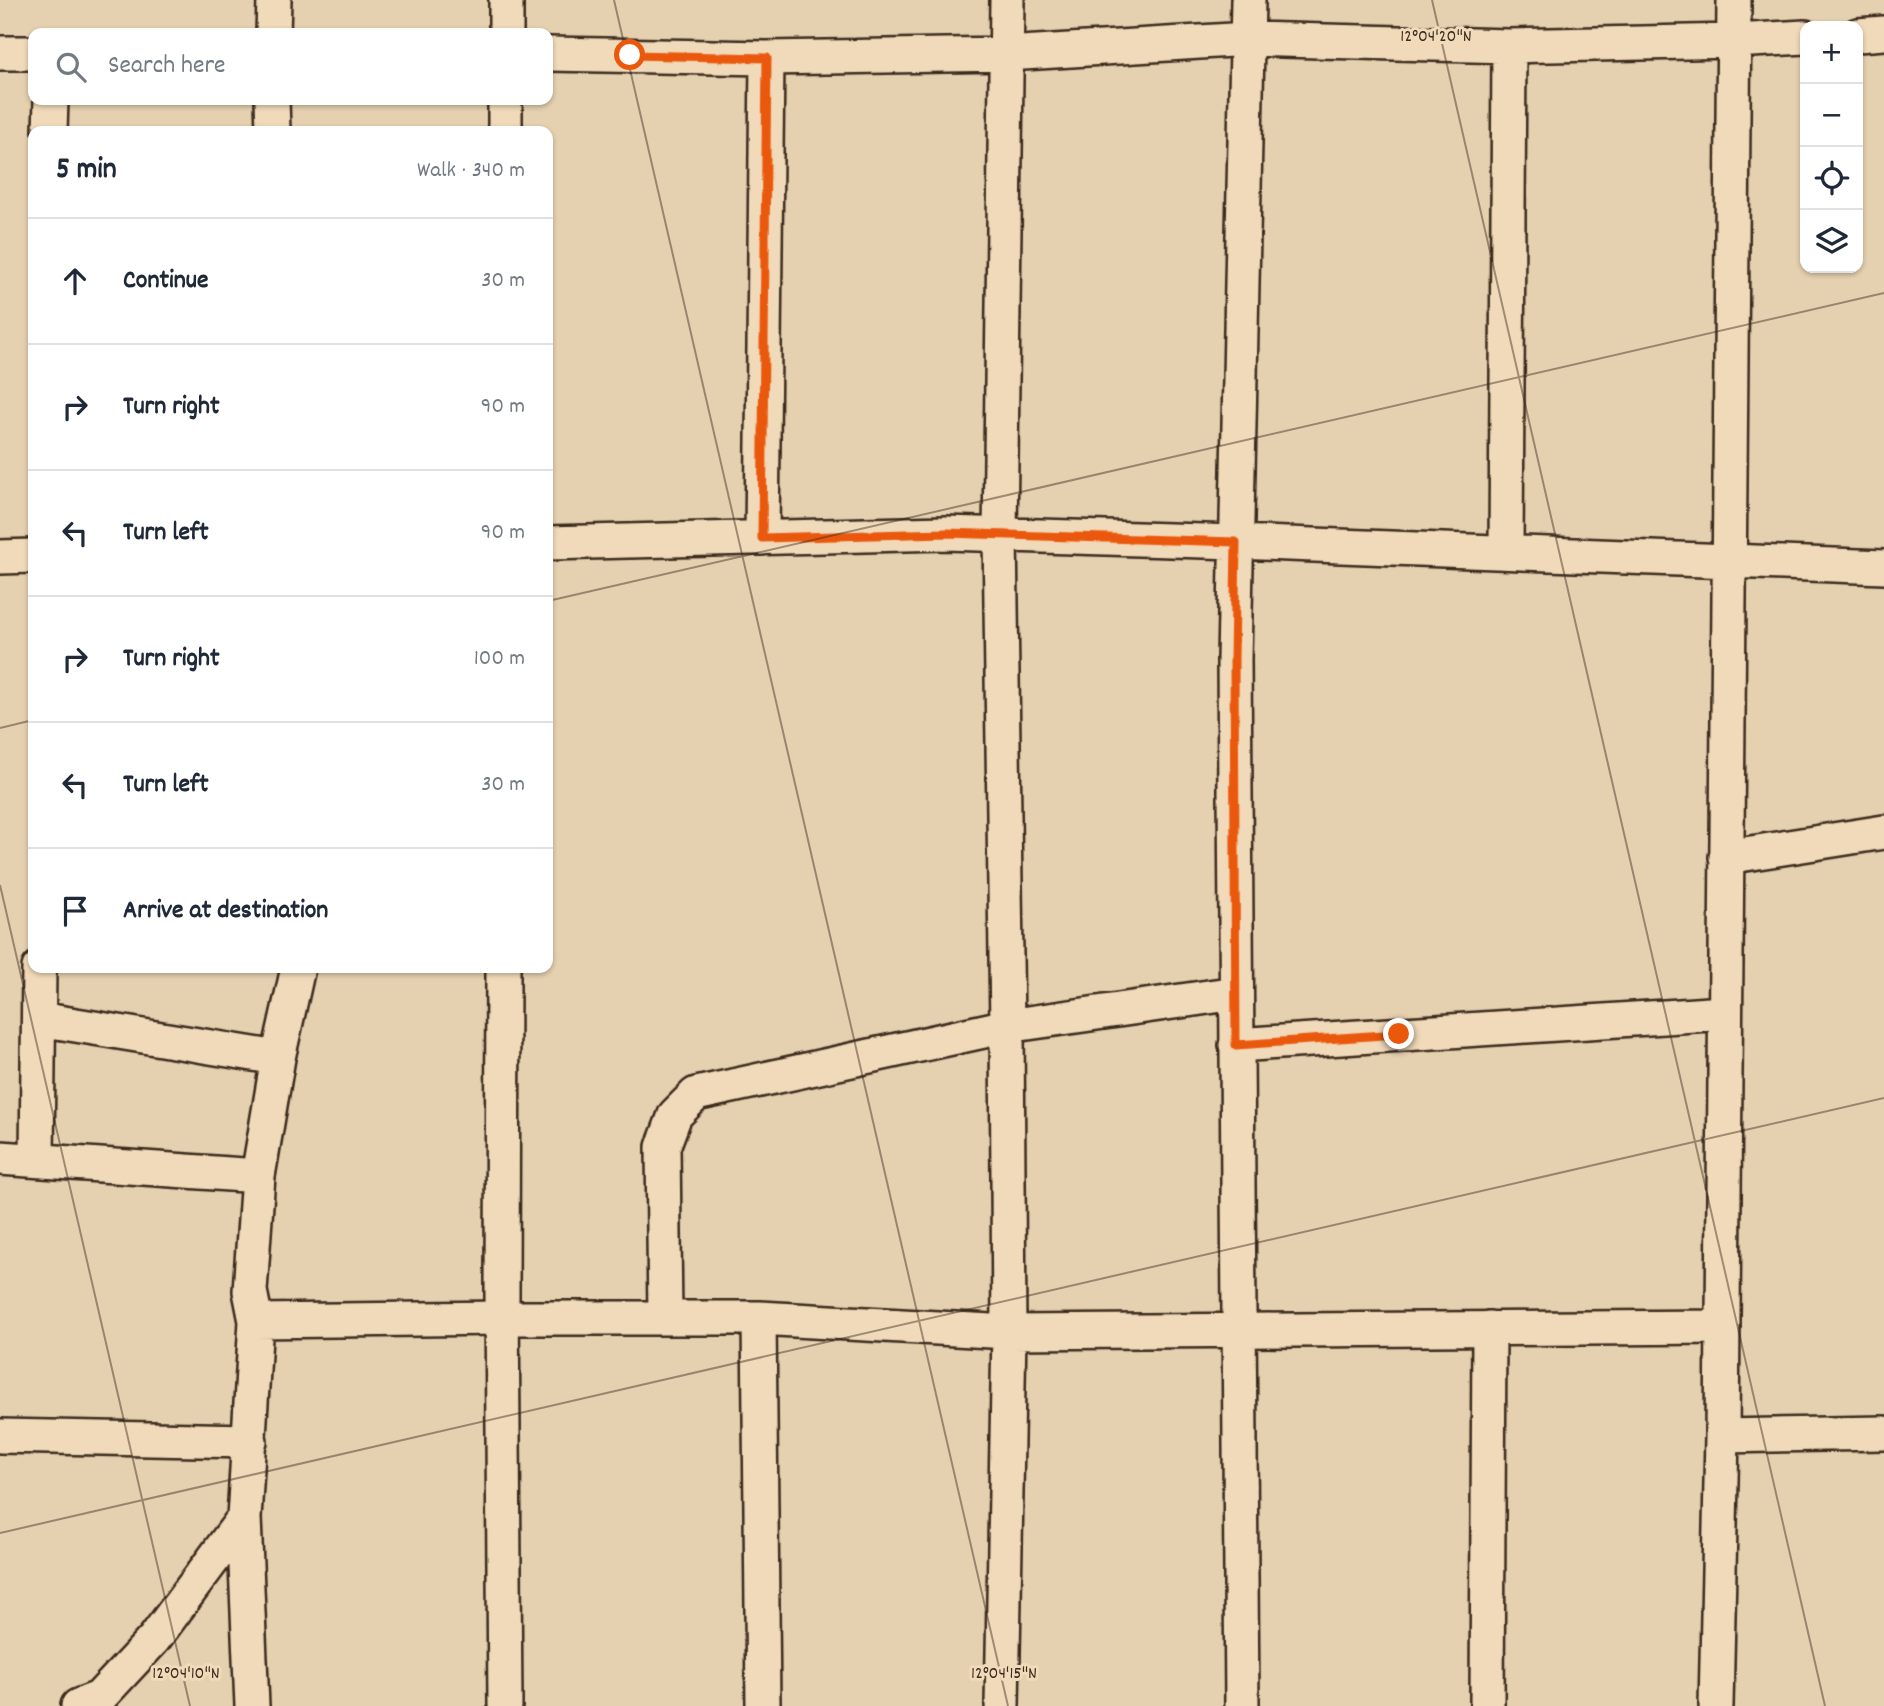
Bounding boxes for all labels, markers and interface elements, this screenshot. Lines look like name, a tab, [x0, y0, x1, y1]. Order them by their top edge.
map controls	[1800, 21, 1863, 273]
button: +	[1800, 21, 1863, 84]
text: 12°04'20"N	[1400, 25, 1472, 50]
search box	[28, 28, 553, 105]
route start	[614, 39, 645, 70]
icon: search	[52, 48, 90, 86]
text: Search here	[108, 48, 226, 85]
button: −	[1800, 84, 1863, 147]
button: locate	[1800, 147, 1863, 210]
text: 5 min	[56, 150, 117, 193]
text: Walk · 340 m	[417, 155, 525, 188]
button: layers	[1800, 210, 1863, 273]
icon: ahead	[56, 262, 94, 300]
text: Continue	[123, 263, 208, 300]
text: 30 m	[481, 265, 525, 298]
icon: right	[56, 388, 94, 426]
text: Turn right	[123, 389, 220, 426]
text: 90 m	[481, 391, 525, 424]
icon: left	[56, 514, 94, 552]
text: Turn left	[123, 515, 209, 552]
text: 90 m	[481, 517, 525, 550]
icon: right	[56, 640, 94, 678]
text: Turn right	[123, 641, 220, 678]
text: 100 m	[474, 643, 525, 676]
icon: left	[56, 766, 94, 804]
text: Turn left	[123, 767, 209, 804]
text: 30 m	[481, 769, 525, 802]
icon: arrive	[56, 892, 94, 930]
text: Arrive at destination	[123, 893, 328, 930]
route end	[1383, 1018, 1414, 1049]
text: 12°04'10"N	[152, 1662, 220, 1687]
text: 12°04'15"N	[971, 1662, 1037, 1687]

